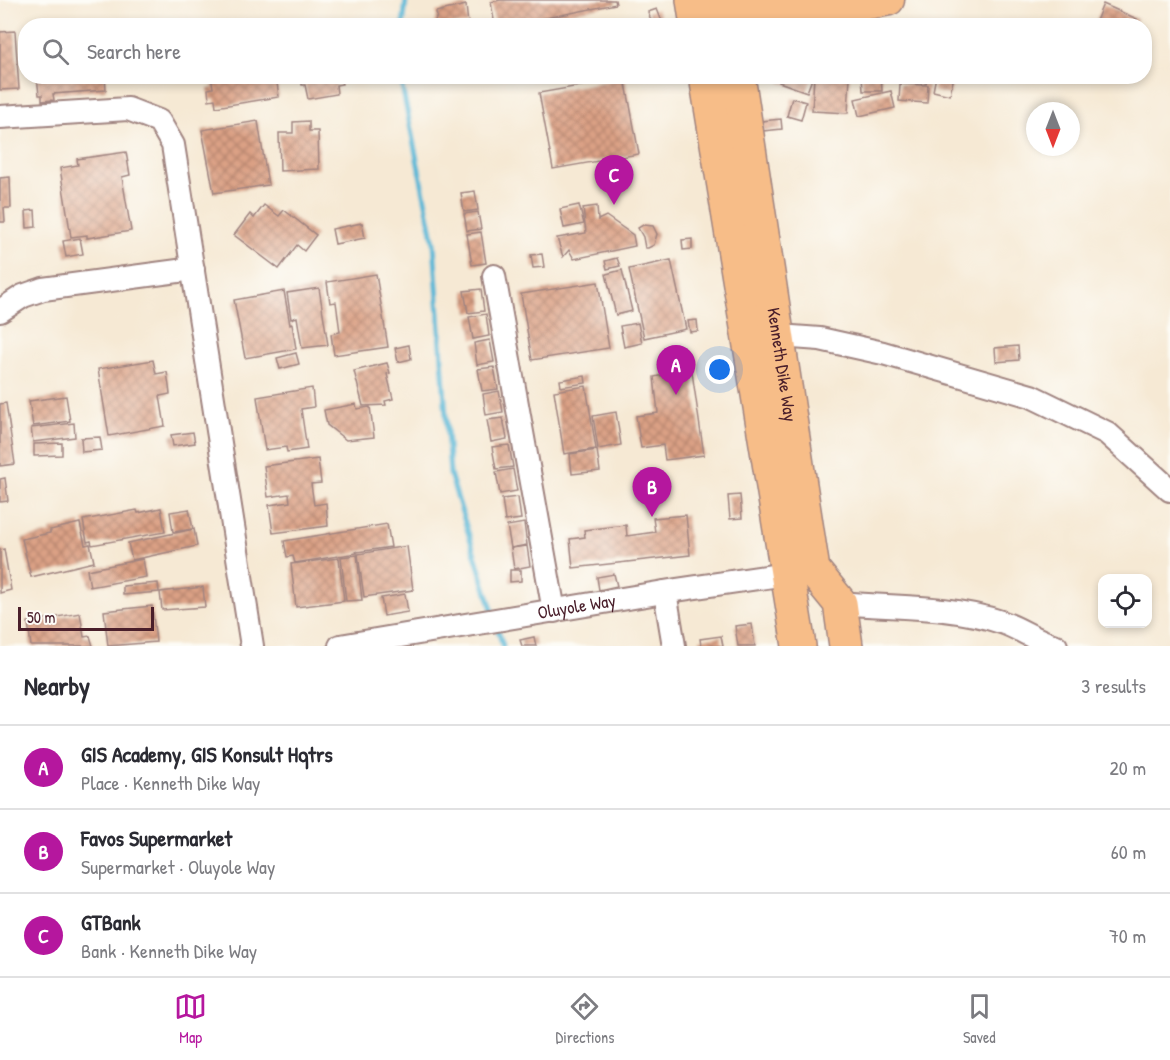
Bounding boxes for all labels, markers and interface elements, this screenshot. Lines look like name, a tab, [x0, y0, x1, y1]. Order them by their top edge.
search box	[18, 18, 1152, 84]
icon: search	[39, 35, 72, 68]
text: Search here	[87, 36, 181, 66]
north arrow	[1026, 102, 1080, 156]
pin: C	[594, 156, 634, 205]
street label: Kenneth Dike Way	[761, 306, 803, 424]
pin: A	[656, 346, 696, 395]
your location	[705, 355, 734, 384]
pin: B	[632, 468, 672, 517]
map controls	[1098, 574, 1152, 628]
button: locate	[1098, 574, 1152, 628]
street label: Oluyole Way	[536, 587, 618, 625]
scale bar	[18, 604, 154, 632]
text: 50 m	[27, 606, 56, 628]
text: Nearby	[24, 668, 90, 703]
text: 3 results	[1081, 672, 1146, 699]
text: GIS Academy, GIS Konsult Hqtrs	[81, 739, 333, 769]
text: A	[39, 754, 48, 781]
text: 20 m	[1109, 754, 1146, 781]
text: Place · Kenneth Dike Way	[81, 769, 261, 796]
text: Favos Supermarket	[81, 823, 232, 853]
text: B	[38, 838, 49, 865]
text: 60 m	[1111, 838, 1146, 865]
text: Supermarket · Oluyole Way	[81, 853, 275, 880]
text: GTBank	[81, 907, 141, 937]
text: C	[38, 922, 49, 949]
text: 70 m	[1109, 922, 1146, 949]
text: Bank · Kenneth Dike Way	[81, 937, 257, 964]
tab: Map	[174, 990, 207, 1048]
tab: Directions	[556, 990, 614, 1048]
tab: Saved	[963, 990, 996, 1048]

